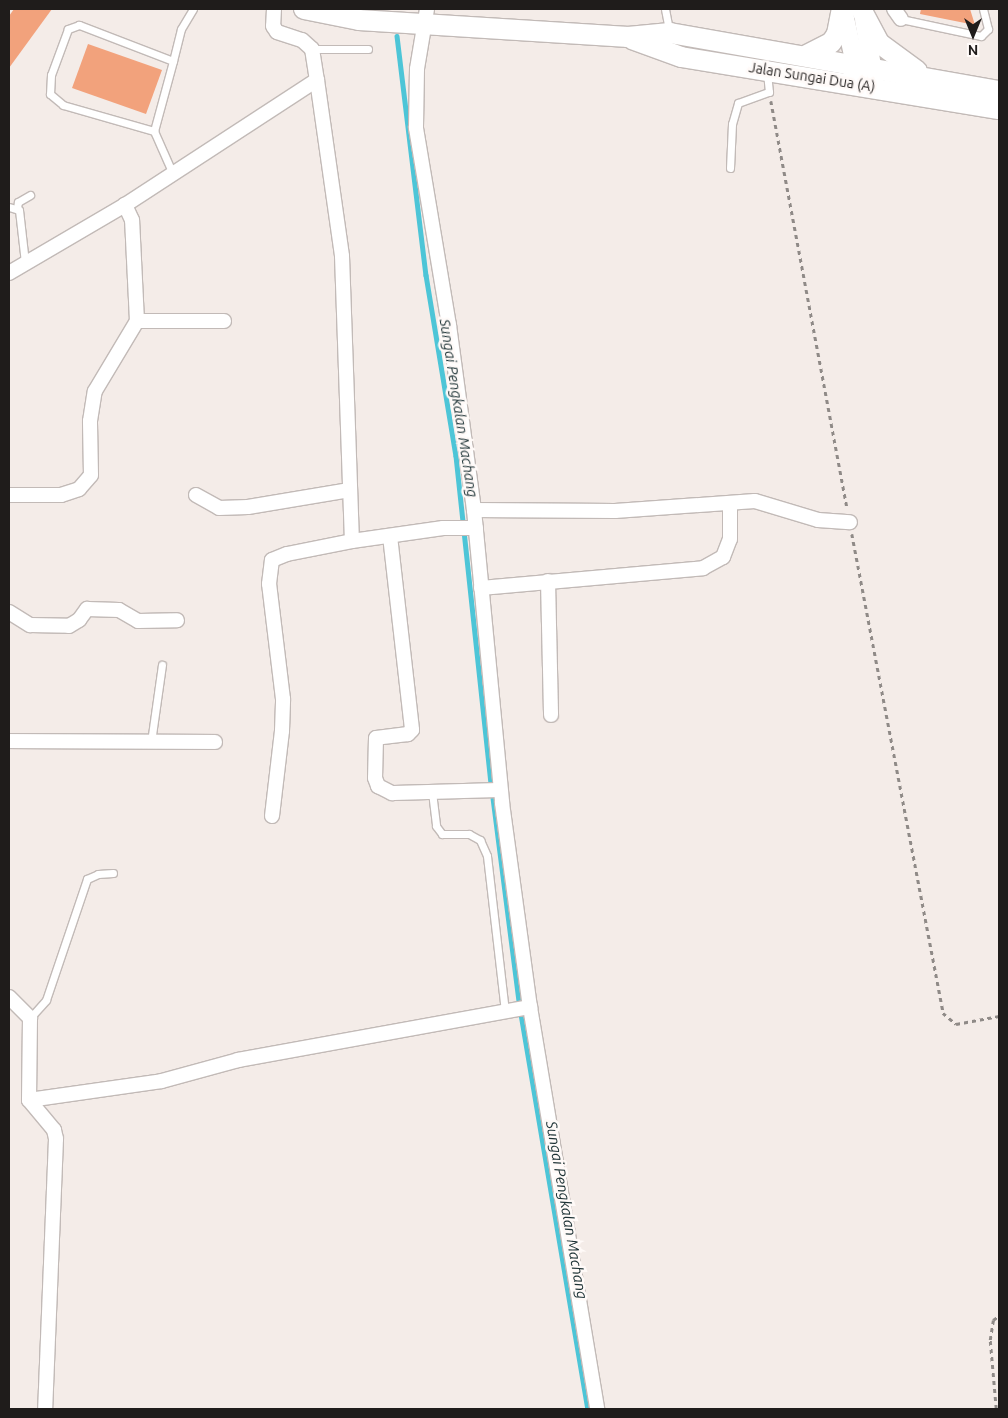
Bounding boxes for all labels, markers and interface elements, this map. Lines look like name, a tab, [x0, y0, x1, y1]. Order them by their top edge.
north arrow	[948, 10, 998, 60]
text: N	[968, 42, 978, 58]
street label: Jalan Sungai Dua (A)	[748, 59, 876, 95]
water label: Sungai Pengkalan Machang	[436, 317, 482, 499]
water label: Sungai Pengkalan Machang	[542, 1120, 592, 1300]

